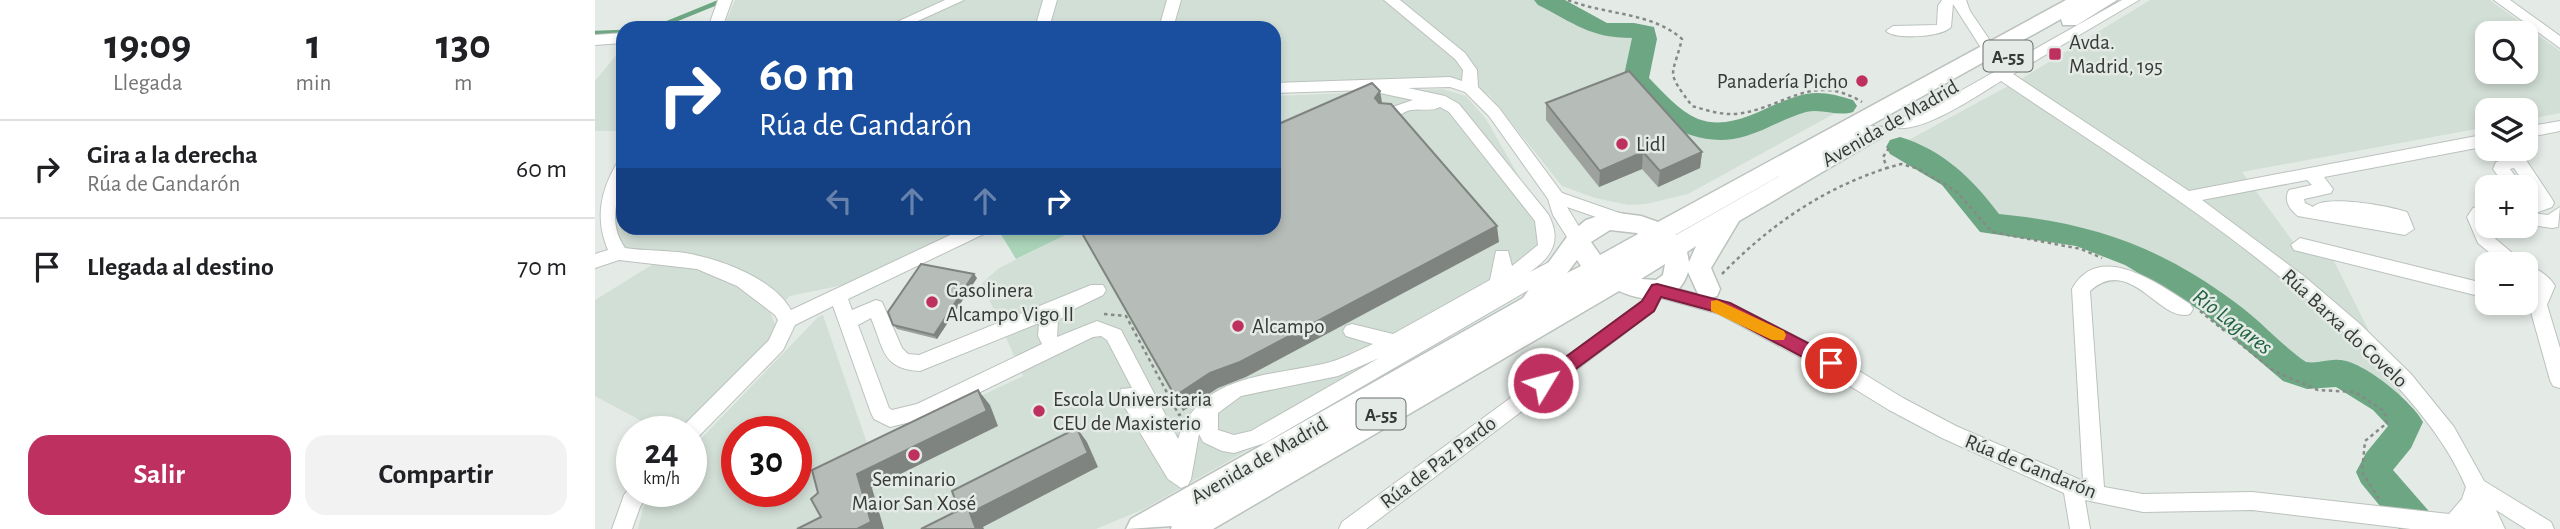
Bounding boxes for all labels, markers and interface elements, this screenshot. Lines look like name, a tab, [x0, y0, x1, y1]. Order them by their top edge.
map controls	[2475, 21, 2538, 315]
button: search	[2475, 21, 2538, 84]
text: 19:09	[104, 24, 191, 66]
text: 1	[306, 24, 321, 66]
text: 130	[436, 24, 491, 66]
place label: Avda. Madrid, 195	[2069, 32, 2163, 77]
road number: A-55	[1983, 40, 2033, 72]
marker: Avda. Madrid, 195	[2047, 46, 2063, 62]
icon: right	[644, 49, 735, 140]
text: 60 m	[759, 51, 855, 100]
place label: Panadería Picho	[1717, 71, 1848, 92]
text: Llegada	[113, 72, 183, 95]
text: min	[296, 72, 331, 95]
text: m	[454, 72, 472, 95]
marker: Panadería Picho	[1854, 73, 1870, 89]
street label: Avenida de Madrid	[1818, 76, 1962, 171]
button: layers	[2475, 98, 2538, 161]
text: Rúa de Gandarón	[759, 109, 972, 141]
place label: Lidl	[1636, 134, 1666, 155]
marker: Lidl	[1614, 136, 1630, 152]
text: Gira a la derecha	[87, 142, 258, 168]
icon: right	[28, 150, 66, 188]
text: 60 m	[516, 156, 567, 182]
text: Rúa de Gandarón	[87, 173, 240, 196]
button: +	[2475, 175, 2538, 238]
icon: left	[820, 182, 858, 220]
icon: ahead	[893, 182, 931, 220]
icon: ahead	[966, 182, 1004, 220]
icon: right	[1039, 182, 1077, 220]
icon: arrive	[28, 248, 66, 286]
button: −	[2475, 252, 2538, 315]
text: Llegada al destino	[87, 254, 274, 280]
text: 70 m	[517, 254, 567, 280]
street label: Rúa Barxa do Covelo	[2278, 265, 2412, 392]
place label: Gasolinera Alcampo Vigo II	[946, 280, 1074, 325]
water label: Río Lagares	[2188, 285, 2276, 359]
marker: Gasolinera Alcampo Vigo II	[924, 294, 940, 310]
place label: Alcampo	[1252, 316, 1325, 337]
marker: Alcampo	[1230, 318, 1246, 334]
pin	[1801, 333, 1861, 393]
icon: arrive	[1812, 344, 1850, 382]
position arrow	[1506, 346, 1580, 420]
place label: Escola Universitaria CEU de Maxisterio	[1053, 389, 1212, 434]
road number: A-55	[1357, 398, 1405, 430]
marker: Escola Universitaria CEU de Maxisterio	[1031, 403, 1047, 419]
street label: Rúa de Paz Pardo	[1376, 412, 1500, 513]
street label: Avenida de Madrid	[1187, 413, 1331, 508]
speed limit sign: 30	[721, 416, 812, 507]
street label: Rúa de Gandarón	[1962, 431, 2100, 502]
button: Salir	[28, 435, 291, 515]
button: Compartir	[305, 435, 567, 515]
text: 24	[644, 435, 679, 470]
marker: Seminario Maior San Xosé	[906, 447, 922, 463]
place label: Seminario Maior San Xosé	[852, 469, 976, 514]
text: km/h	[643, 470, 680, 488]

